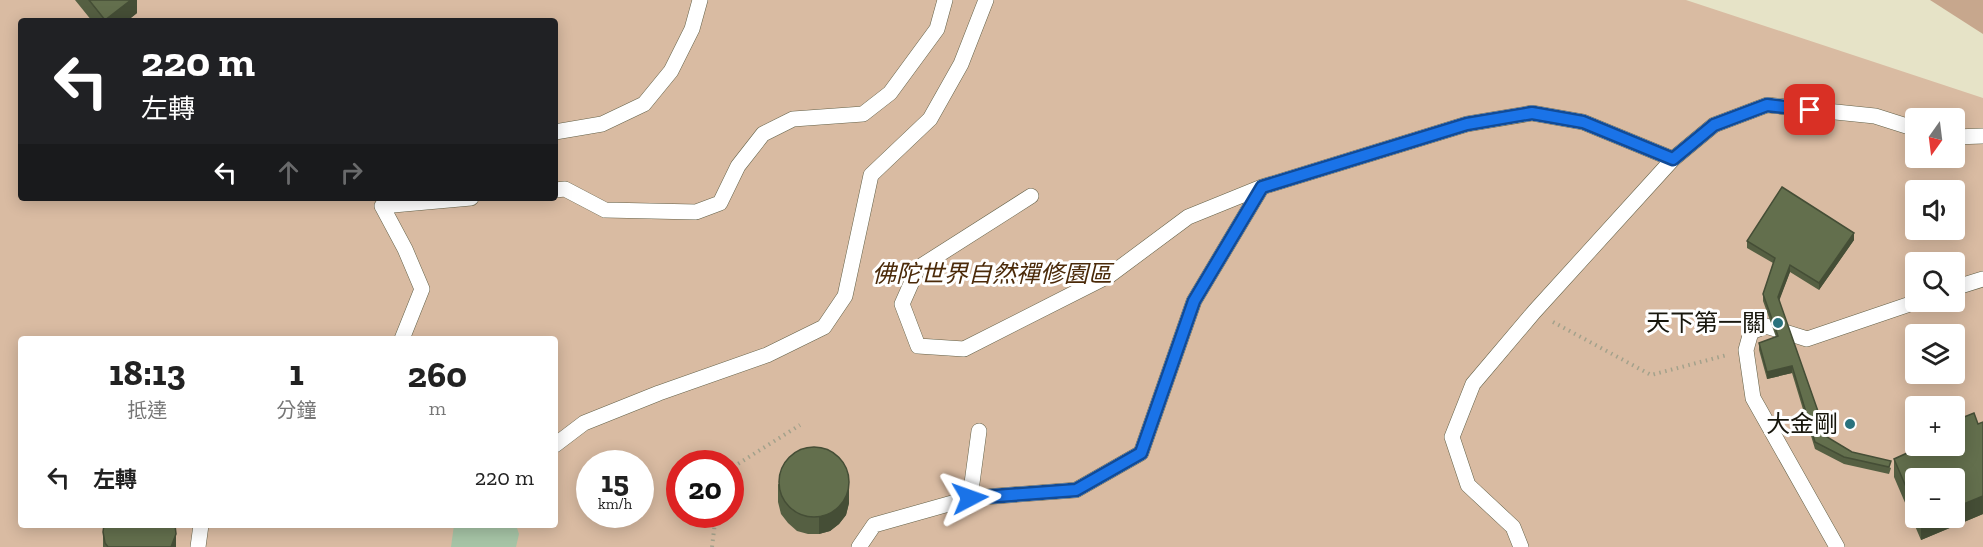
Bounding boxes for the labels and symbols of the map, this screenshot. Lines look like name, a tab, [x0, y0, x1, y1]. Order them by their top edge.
pin	[1784, 84, 1835, 135]
north arrow	[1905, 108, 1965, 168]
park label: 佛陀世界自然禪修園區	[872, 259, 1115, 288]
place label: 天下第一關	[1646, 308, 1766, 337]
marker: 天下第一關	[1771, 316, 1785, 330]
place label: 大金剛	[1766, 409, 1838, 438]
marker: 大金剛	[1843, 417, 1857, 431]
speed limit sign: 20	[666, 450, 744, 528]
position arrow	[938, 466, 1002, 530]

